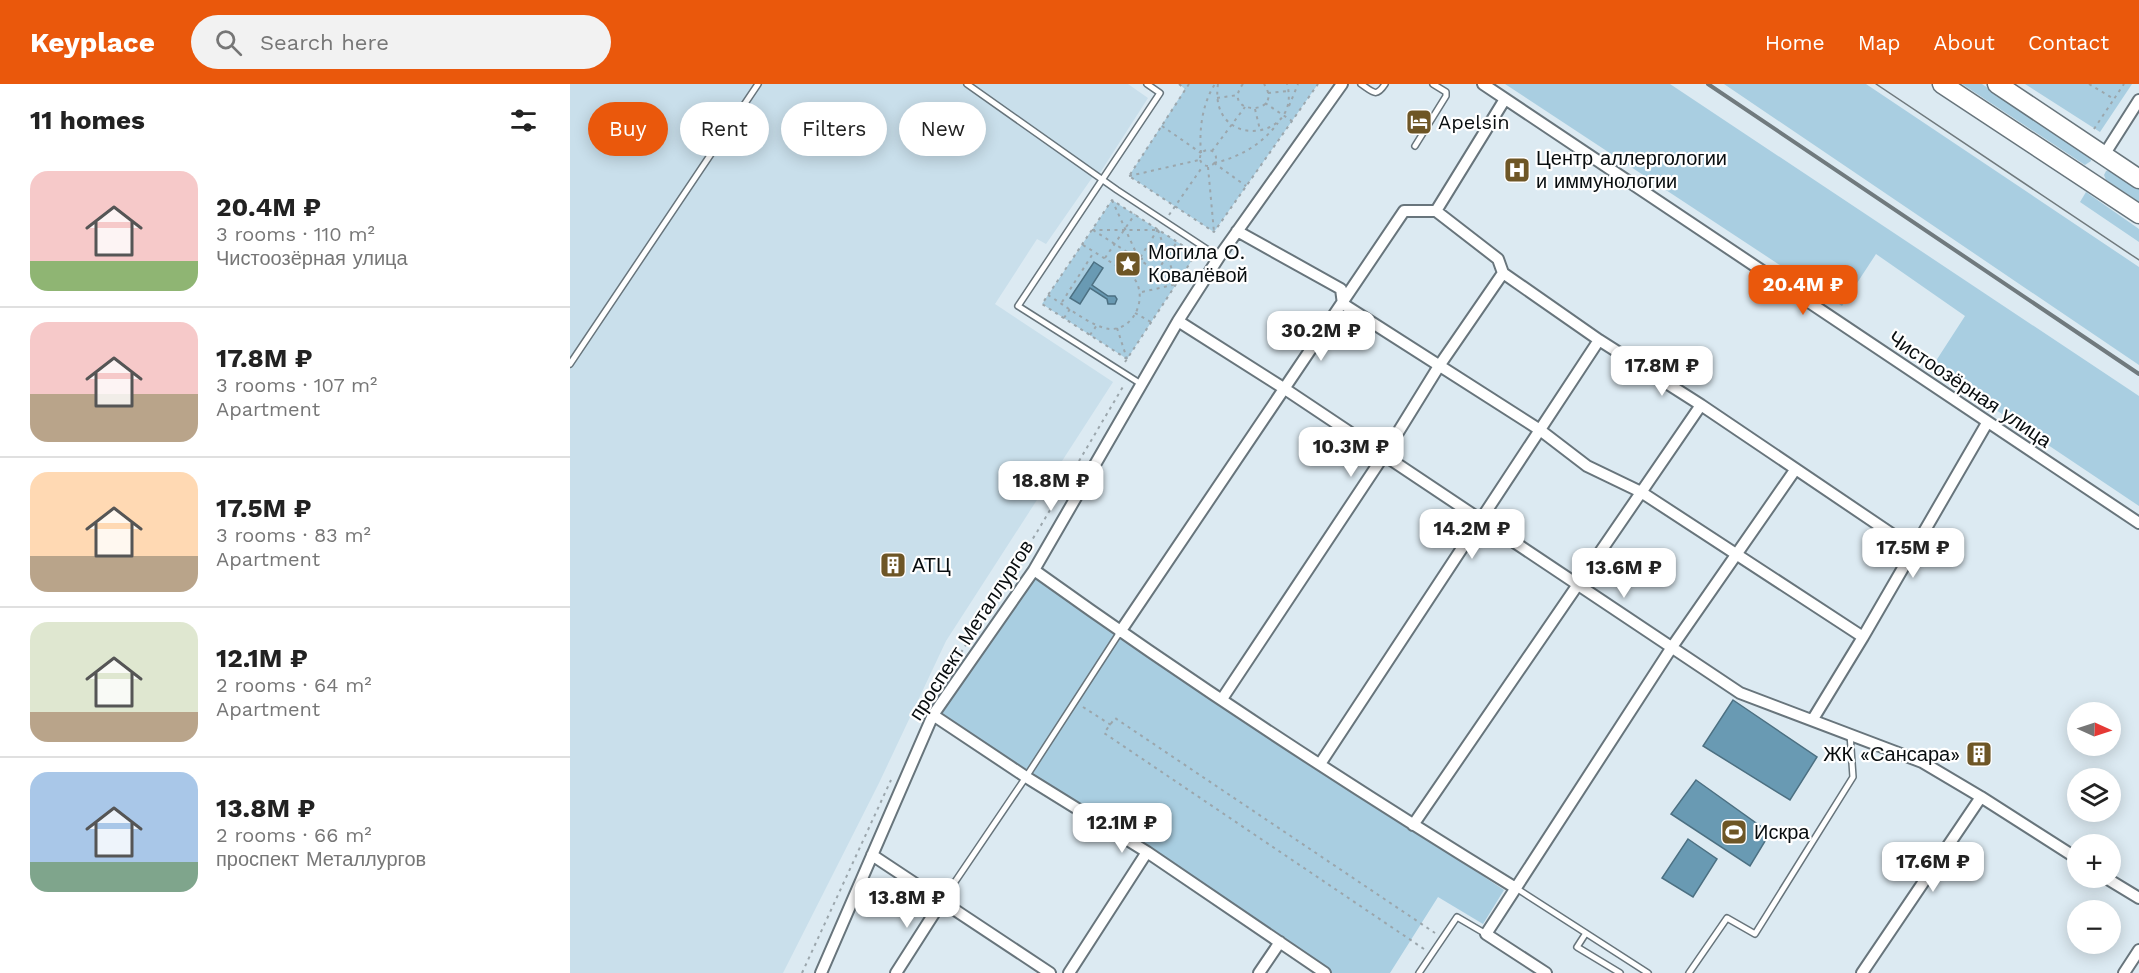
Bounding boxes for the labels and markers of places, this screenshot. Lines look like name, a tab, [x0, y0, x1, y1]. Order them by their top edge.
hotel icon: Apelsin	[1404, 107, 1434, 137]
place label: Apelsin	[1438, 110, 1510, 134]
place label: Центр аллергологии и иммунологии	[1536, 146, 1727, 193]
hospital icon: Центр аллергологии и иммунологии	[1502, 155, 1532, 185]
place label: Могила О. Ковалёвой	[1148, 240, 1248, 287]
place icon: Могила О. Ковалёвой	[1113, 249, 1143, 279]
pin: 20.4M ₽	[1748, 265, 1858, 316]
pin: 30.2M ₽	[1266, 311, 1376, 362]
pin: 17.8M ₽	[1607, 346, 1717, 397]
pin: 10.3M ₽	[1296, 427, 1406, 478]
pin: 18.8M ₽	[996, 461, 1106, 512]
pin: 14.2M ₽	[1417, 509, 1527, 560]
pin: 17.5M ₽	[1858, 528, 1968, 579]
pin: 13.6M ₽	[1569, 548, 1679, 599]
building icon: АТЦ	[878, 550, 908, 580]
place label: АТЦ	[912, 553, 951, 577]
building icon: ЖК «Сансара»	[1964, 739, 1994, 769]
place label: ЖК «Сансара»	[1823, 742, 1960, 766]
pin: 12.1M ₽	[1067, 803, 1177, 854]
sports icon: Искра	[1719, 817, 1749, 847]
place label: Искра	[1754, 820, 1810, 844]
pin: 17.6M ₽	[1878, 842, 1988, 893]
pin: 13.8M ₽	[852, 878, 962, 929]

